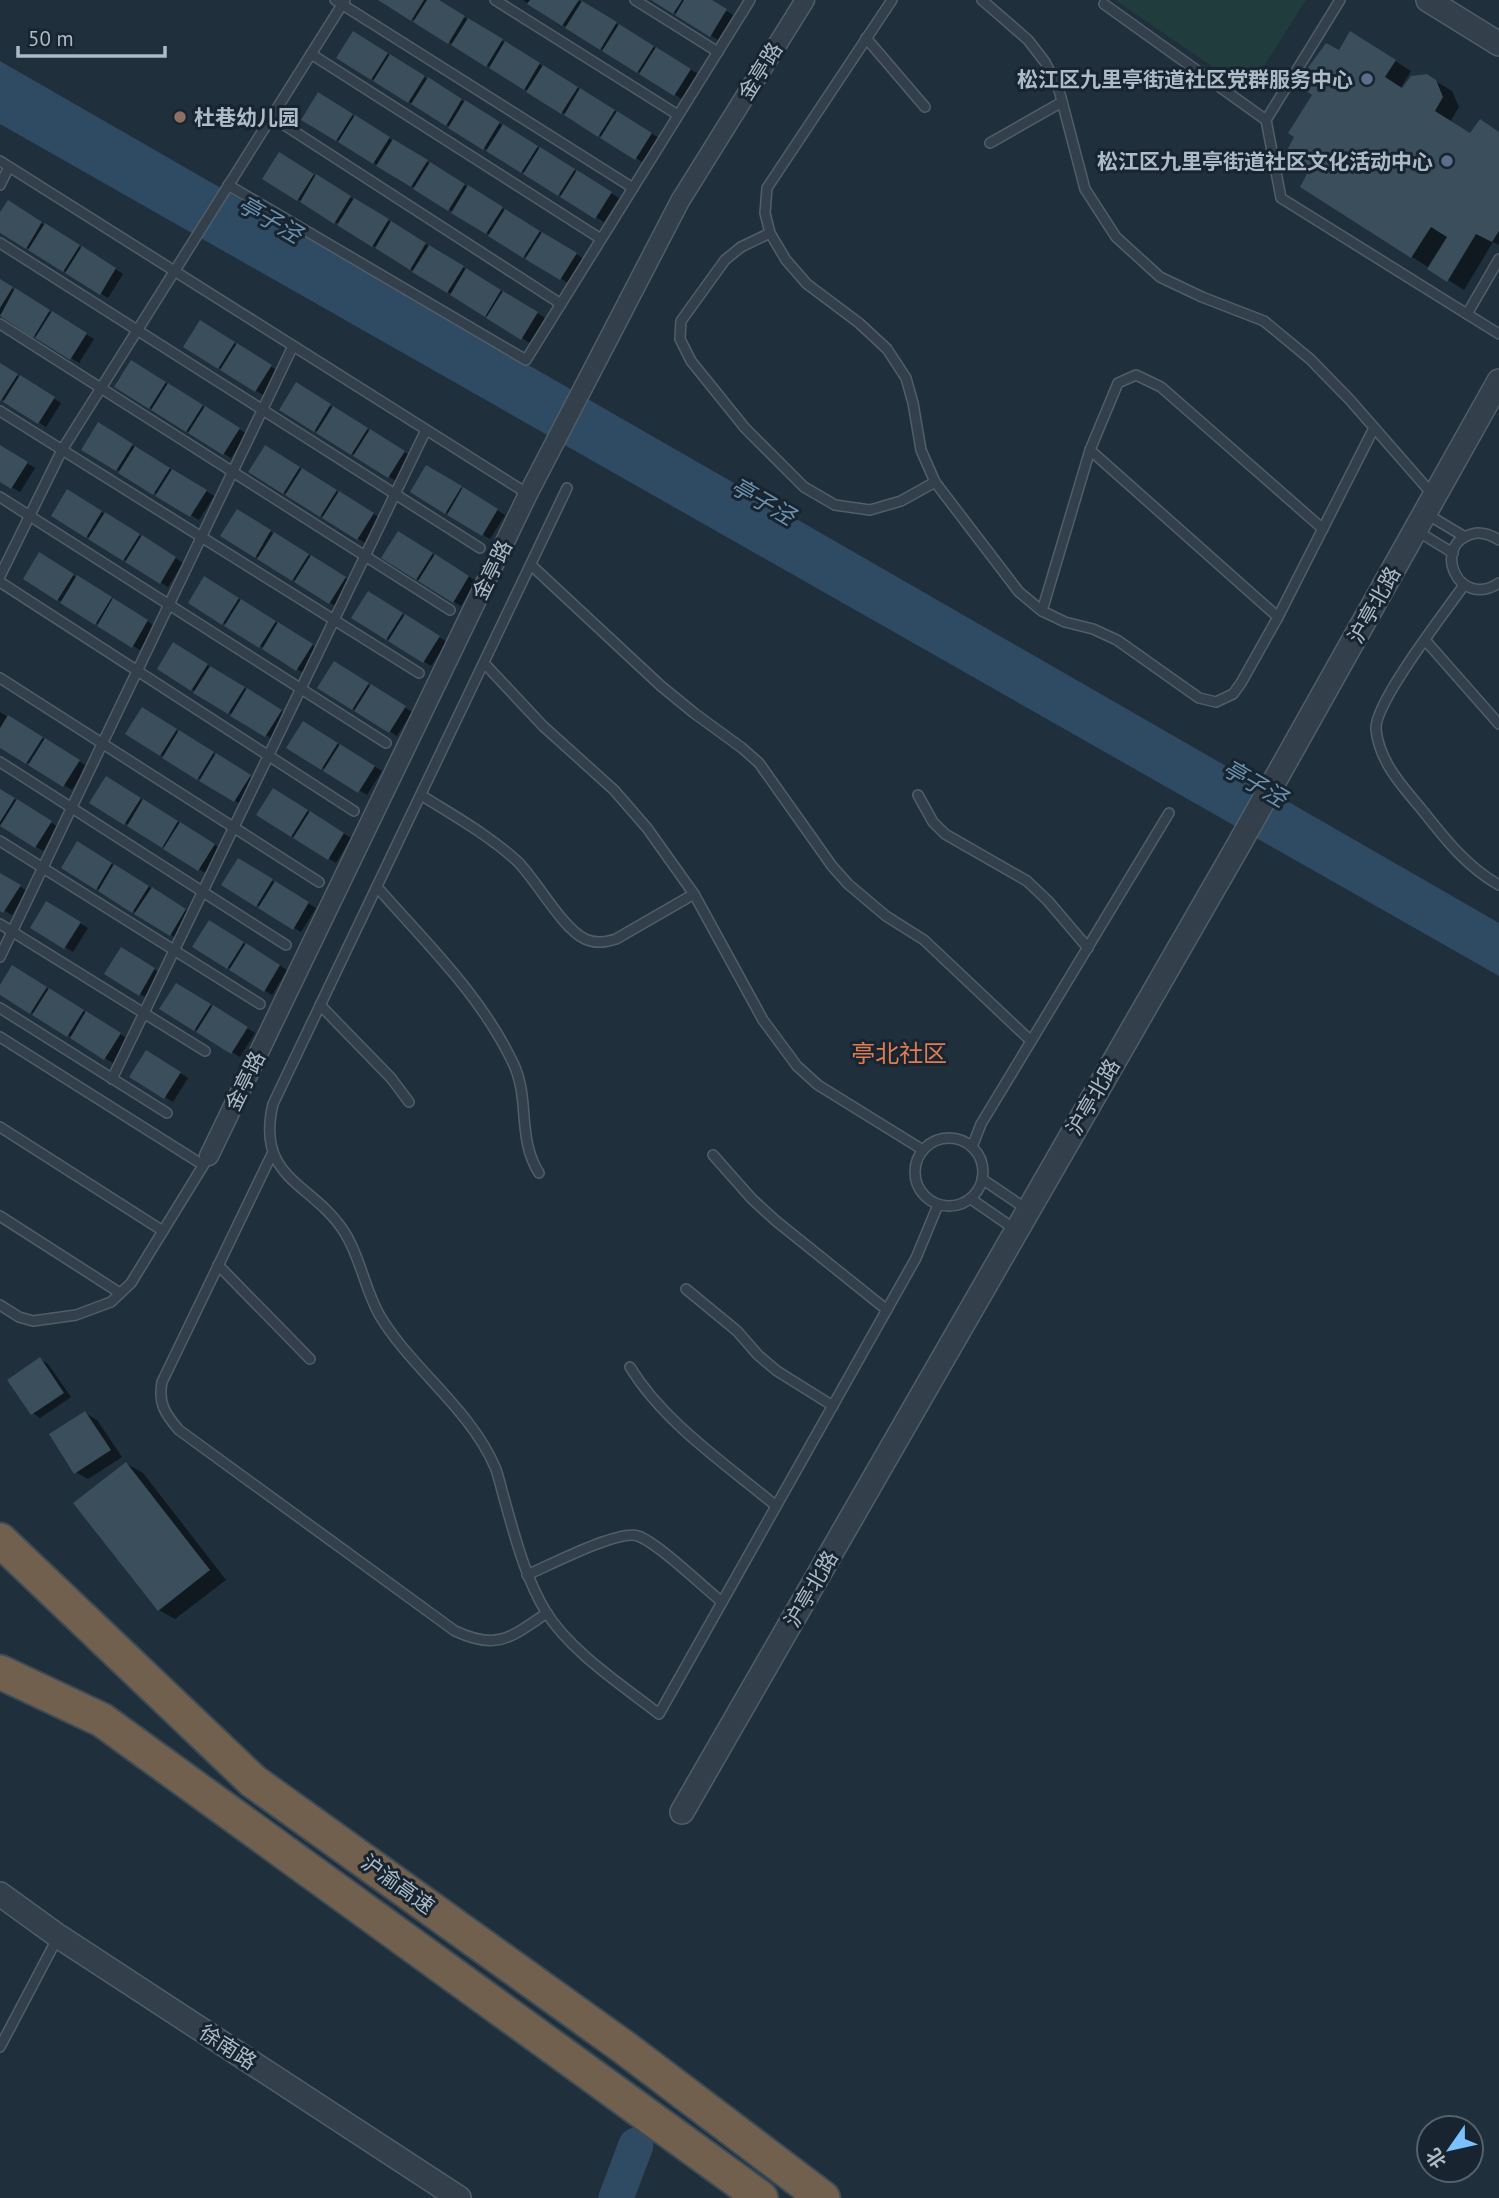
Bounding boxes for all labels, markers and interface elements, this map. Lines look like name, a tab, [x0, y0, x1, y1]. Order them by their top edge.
scale bar	[18, 14, 164, 58]
text: 50 m	[28, 25, 74, 52]
street label: 金亭路	[732, 37, 788, 105]
place label: 松江区九里亭街道社区党群服务中心	[1017, 66, 1353, 93]
marker: 松江区九里亭街道社区党群服务中心	[1359, 71, 1375, 87]
place label: 杜巷幼儿园	[194, 104, 299, 131]
marker: 杜巷幼儿园	[172, 109, 188, 125]
place label: 松江区九里亭街道社区文化活动中心	[1097, 148, 1433, 175]
marker: 松江区九里亭街道社区文化活动中心	[1439, 153, 1455, 169]
water label: 亭子泾	[233, 189, 309, 250]
water label: 亭子泾	[726, 471, 802, 532]
street label: 金亭路	[466, 536, 518, 604]
street label: 沪亭北路	[1342, 562, 1406, 648]
water label: 亭子泾	[1218, 753, 1294, 814]
district label: 亭北社区	[851, 1038, 947, 1069]
street label: 金亭路	[219, 1047, 271, 1115]
street label: 沪亭北路	[1060, 1054, 1126, 1140]
street label: 沪亭北路	[778, 1546, 844, 1632]
street label: 沪渝高速	[356, 1848, 440, 1920]
street label: 徐南路	[194, 2019, 262, 2075]
north arrow	[1415, 2114, 1485, 2184]
text: 北	[1421, 2144, 1451, 2173]

